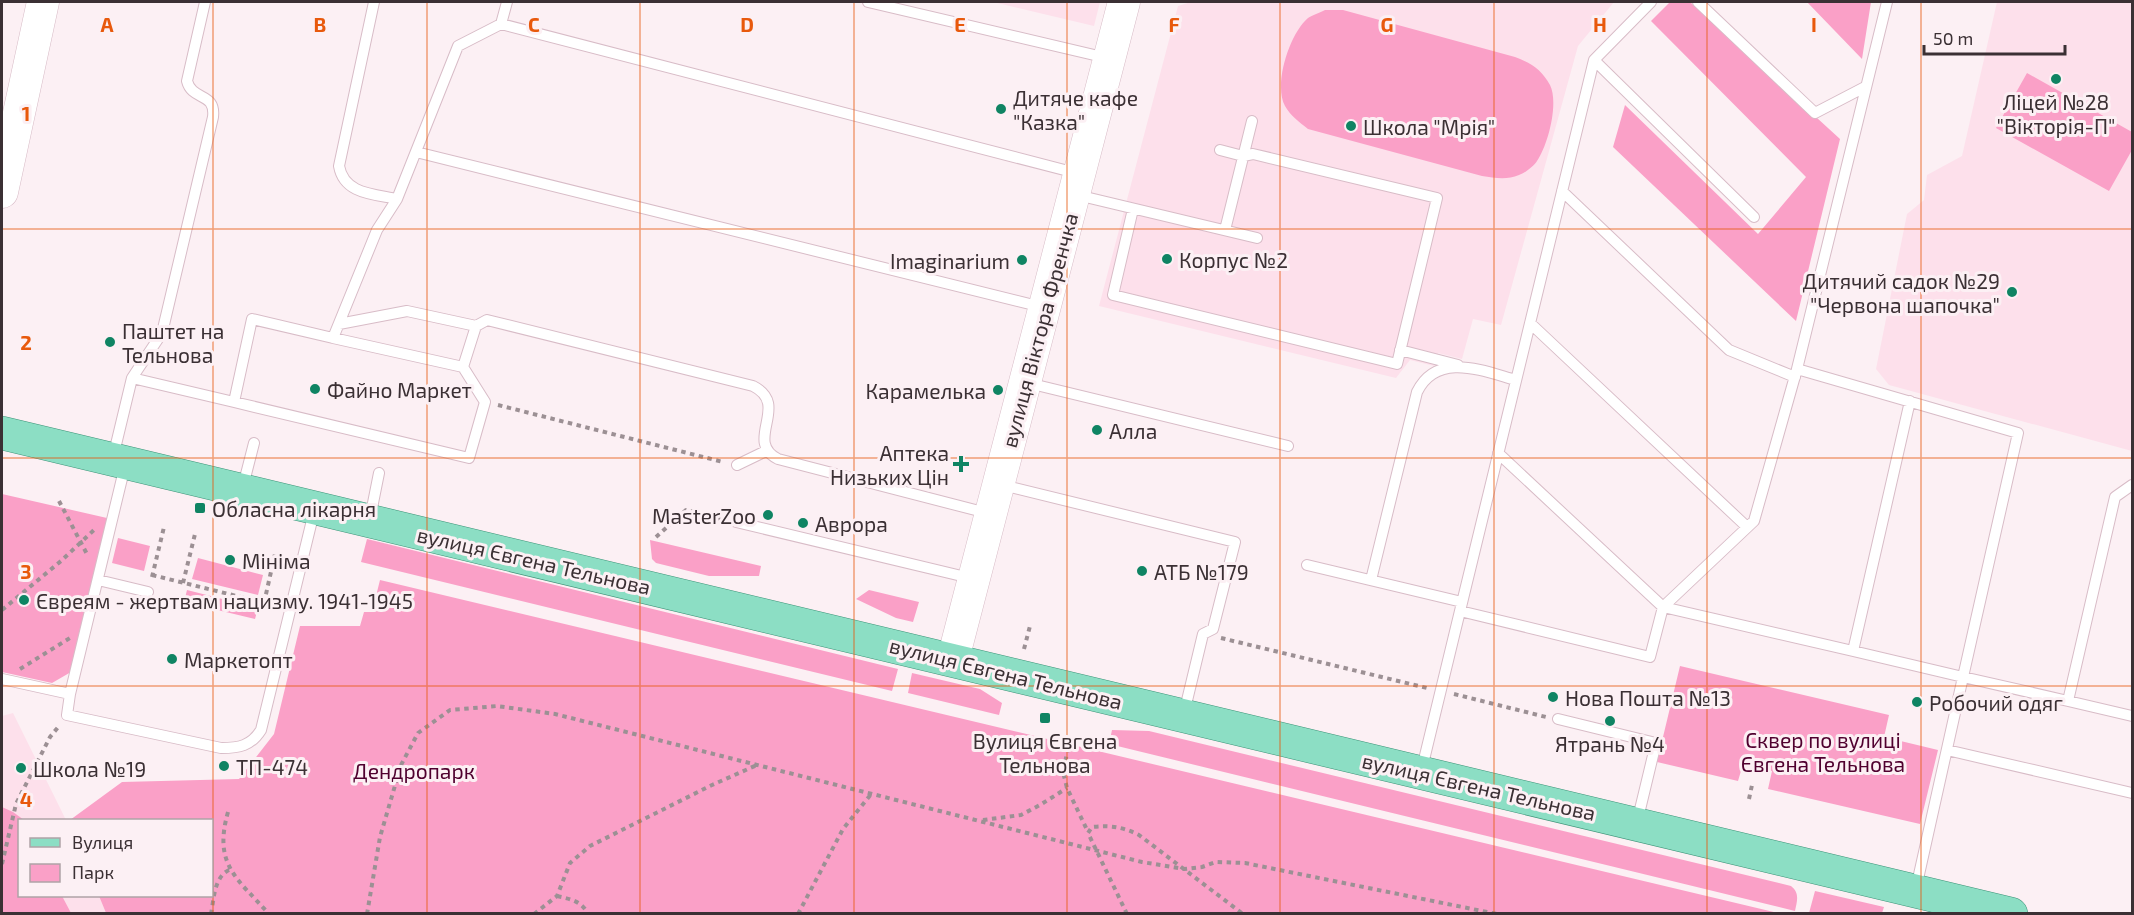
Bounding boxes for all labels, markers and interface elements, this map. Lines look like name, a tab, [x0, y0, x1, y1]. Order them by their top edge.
text: A	[100, 12, 114, 36]
text: B	[314, 12, 326, 36]
text: C	[528, 12, 540, 36]
text: D	[740, 12, 754, 36]
text: E	[954, 12, 966, 36]
text: F	[1168, 12, 1180, 36]
text: G	[1381, 12, 1393, 36]
text: H	[1593, 12, 1607, 36]
text: I	[1811, 12, 1817, 36]
scale bar	[1924, 18, 2065, 56]
text: 50 m	[1933, 27, 1973, 49]
marker: Ліцей №28 "Вікторія-П"	[2049, 72, 2063, 86]
place label: Дитяче кафе "Казка"	[1013, 85, 1138, 134]
place label: Ліцей №28 "Вікторія-П"	[1997, 89, 2115, 138]
text: 1	[22, 101, 30, 125]
marker: Дитяче кафе "Казка"	[994, 102, 1008, 116]
place label: Школа "Мрія"	[1363, 114, 1495, 139]
marker: Школа "Мрія"	[1344, 119, 1358, 133]
street label: вулиця Віктора Френчка	[996, 210, 1083, 450]
place label: Корпус №2	[1179, 247, 1288, 273]
place label: Imaginarium	[890, 248, 1010, 273]
marker: Корпус №2	[1160, 252, 1174, 266]
marker: Imaginarium	[1015, 253, 1029, 267]
place label: Дитячий садок №29 "Червона шапочка"	[1803, 268, 2000, 317]
marker: Дитячий садок №29 "Червона шапочка"	[2005, 285, 2019, 299]
place label: Паштет на Тельнова	[122, 318, 224, 367]
text: 2	[20, 330, 32, 354]
marker: Паштет на Тельнова	[103, 335, 117, 349]
place label: Файно Маркет	[327, 377, 472, 402]
place label: Карамелька	[866, 378, 986, 403]
marker: Файно Маркет	[308, 382, 322, 396]
marker: Карамелька	[991, 383, 1005, 397]
place label: Алла	[1109, 418, 1157, 443]
marker: Алла	[1090, 423, 1104, 437]
place label: Аптека Низьких Цін	[830, 440, 949, 489]
marker: Аптека Низьких Цін	[954, 457, 968, 471]
place label: Обласна лікарня	[212, 496, 376, 521]
marker: Обласна лікарня	[193, 501, 207, 515]
place label: MasterZoo	[652, 503, 756, 528]
marker: MasterZoo	[761, 508, 775, 522]
place label: Аврора	[815, 511, 888, 536]
marker: Аврора	[796, 516, 810, 530]
street label: вулиця Євгена Тельнова	[415, 521, 653, 600]
place label: Мініма	[242, 548, 310, 573]
marker: Мініма	[223, 553, 237, 567]
text: 3	[20, 559, 32, 583]
place label: АТБ №179	[1154, 559, 1249, 584]
marker: АТБ №179	[1135, 564, 1149, 578]
place label: Євреям - жертвам нацизму. 1941-1945	[36, 588, 413, 614]
marker: Євреям - жертвам нацизму. 1941-1945	[17, 593, 31, 607]
street label: вулиця Євгена Тельнова	[887, 632, 1125, 715]
place label: Маркетопт	[184, 647, 293, 672]
marker: Маркетопт	[165, 652, 179, 666]
place label: Нова Пошта №13	[1565, 685, 1731, 710]
marker: Нова Пошта №13	[1546, 690, 1560, 704]
place label: Робочий одяг	[1929, 690, 2063, 715]
marker: Робочий одяг	[1910, 695, 1924, 709]
marker: Вулиця Євгена Тельнова	[1038, 711, 1052, 725]
marker: Ятрань №4	[1603, 714, 1617, 728]
park label: Сквер по вулиці Євгена Тельнова	[1741, 727, 1905, 776]
place label: Вулиця Євгена Тельнова	[973, 728, 1117, 777]
place label: Ятрань №4	[1555, 731, 1665, 756]
street label: вулиця Євгена Тельнова	[1360, 747, 1598, 826]
place label: ТП-474	[236, 754, 308, 779]
place label: Школа №19	[33, 756, 146, 781]
park label: Дендропарк	[353, 758, 475, 783]
marker: ТП-474	[217, 759, 231, 773]
marker: Школа №19	[14, 761, 28, 775]
text: 4	[20, 787, 33, 811]
legend	[18, 819, 213, 897]
text: Вулиця	[72, 831, 133, 853]
text: Парк	[72, 861, 114, 883]

